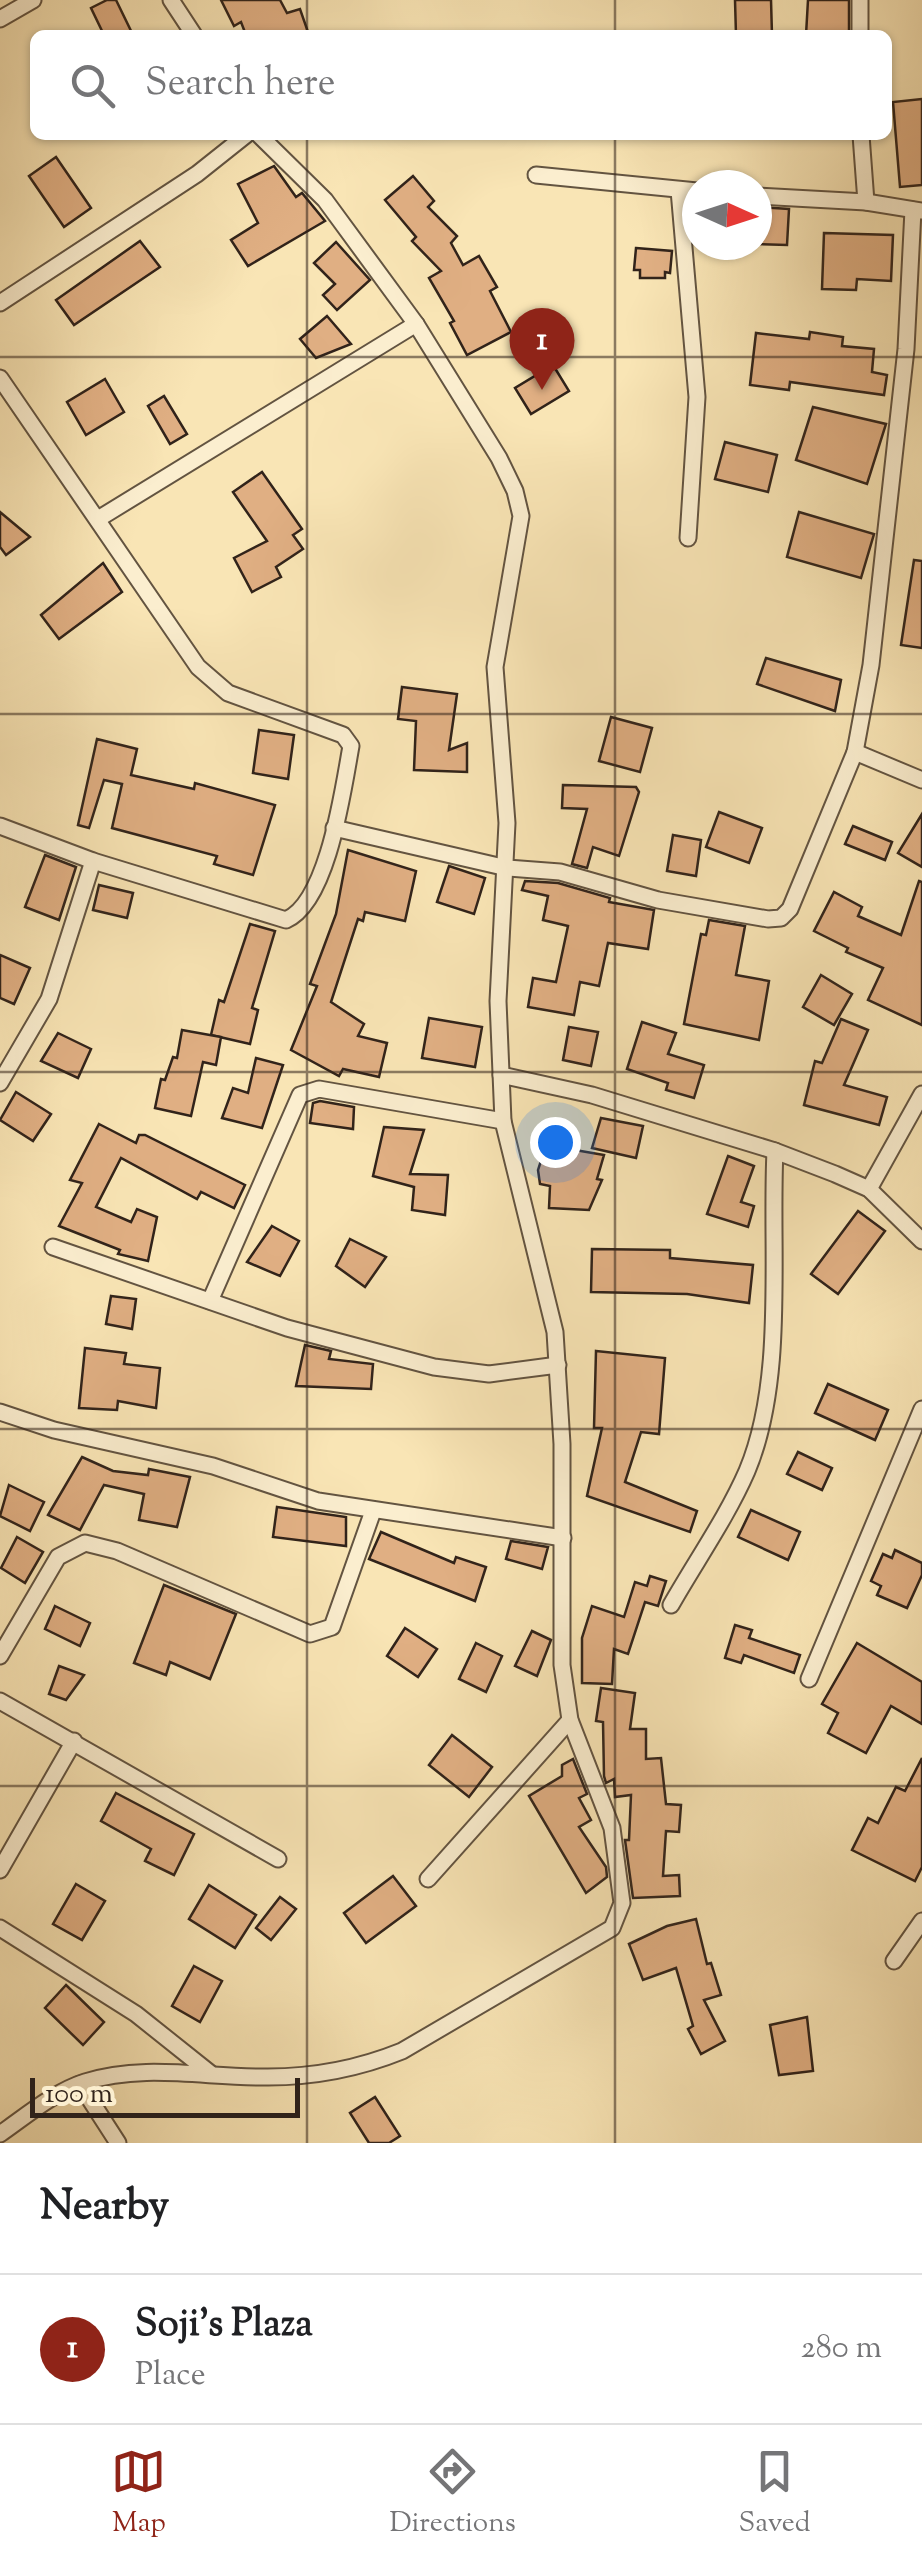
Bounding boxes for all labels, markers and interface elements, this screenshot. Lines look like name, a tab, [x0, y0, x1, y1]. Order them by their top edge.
search box	[30, 30, 892, 140]
icon: search	[65, 58, 120, 113]
text: Search here	[145, 58, 336, 112]
north arrow	[682, 170, 772, 260]
pin: 1	[510, 308, 574, 390]
your location	[530, 1117, 581, 1168]
scale bar	[30, 2073, 300, 2118]
text: 100 m	[45, 2075, 113, 2115]
text: Nearby	[40, 2178, 169, 2238]
text: Soji's Plaza	[135, 2299, 313, 2353]
text: 1	[67, 2326, 78, 2372]
text: 280 m	[801, 2326, 882, 2372]
text: Place	[135, 2353, 206, 2399]
tab: Map	[111, 2444, 166, 2544]
tab: Directions	[389, 2444, 516, 2544]
tab: Saved	[739, 2444, 811, 2544]

